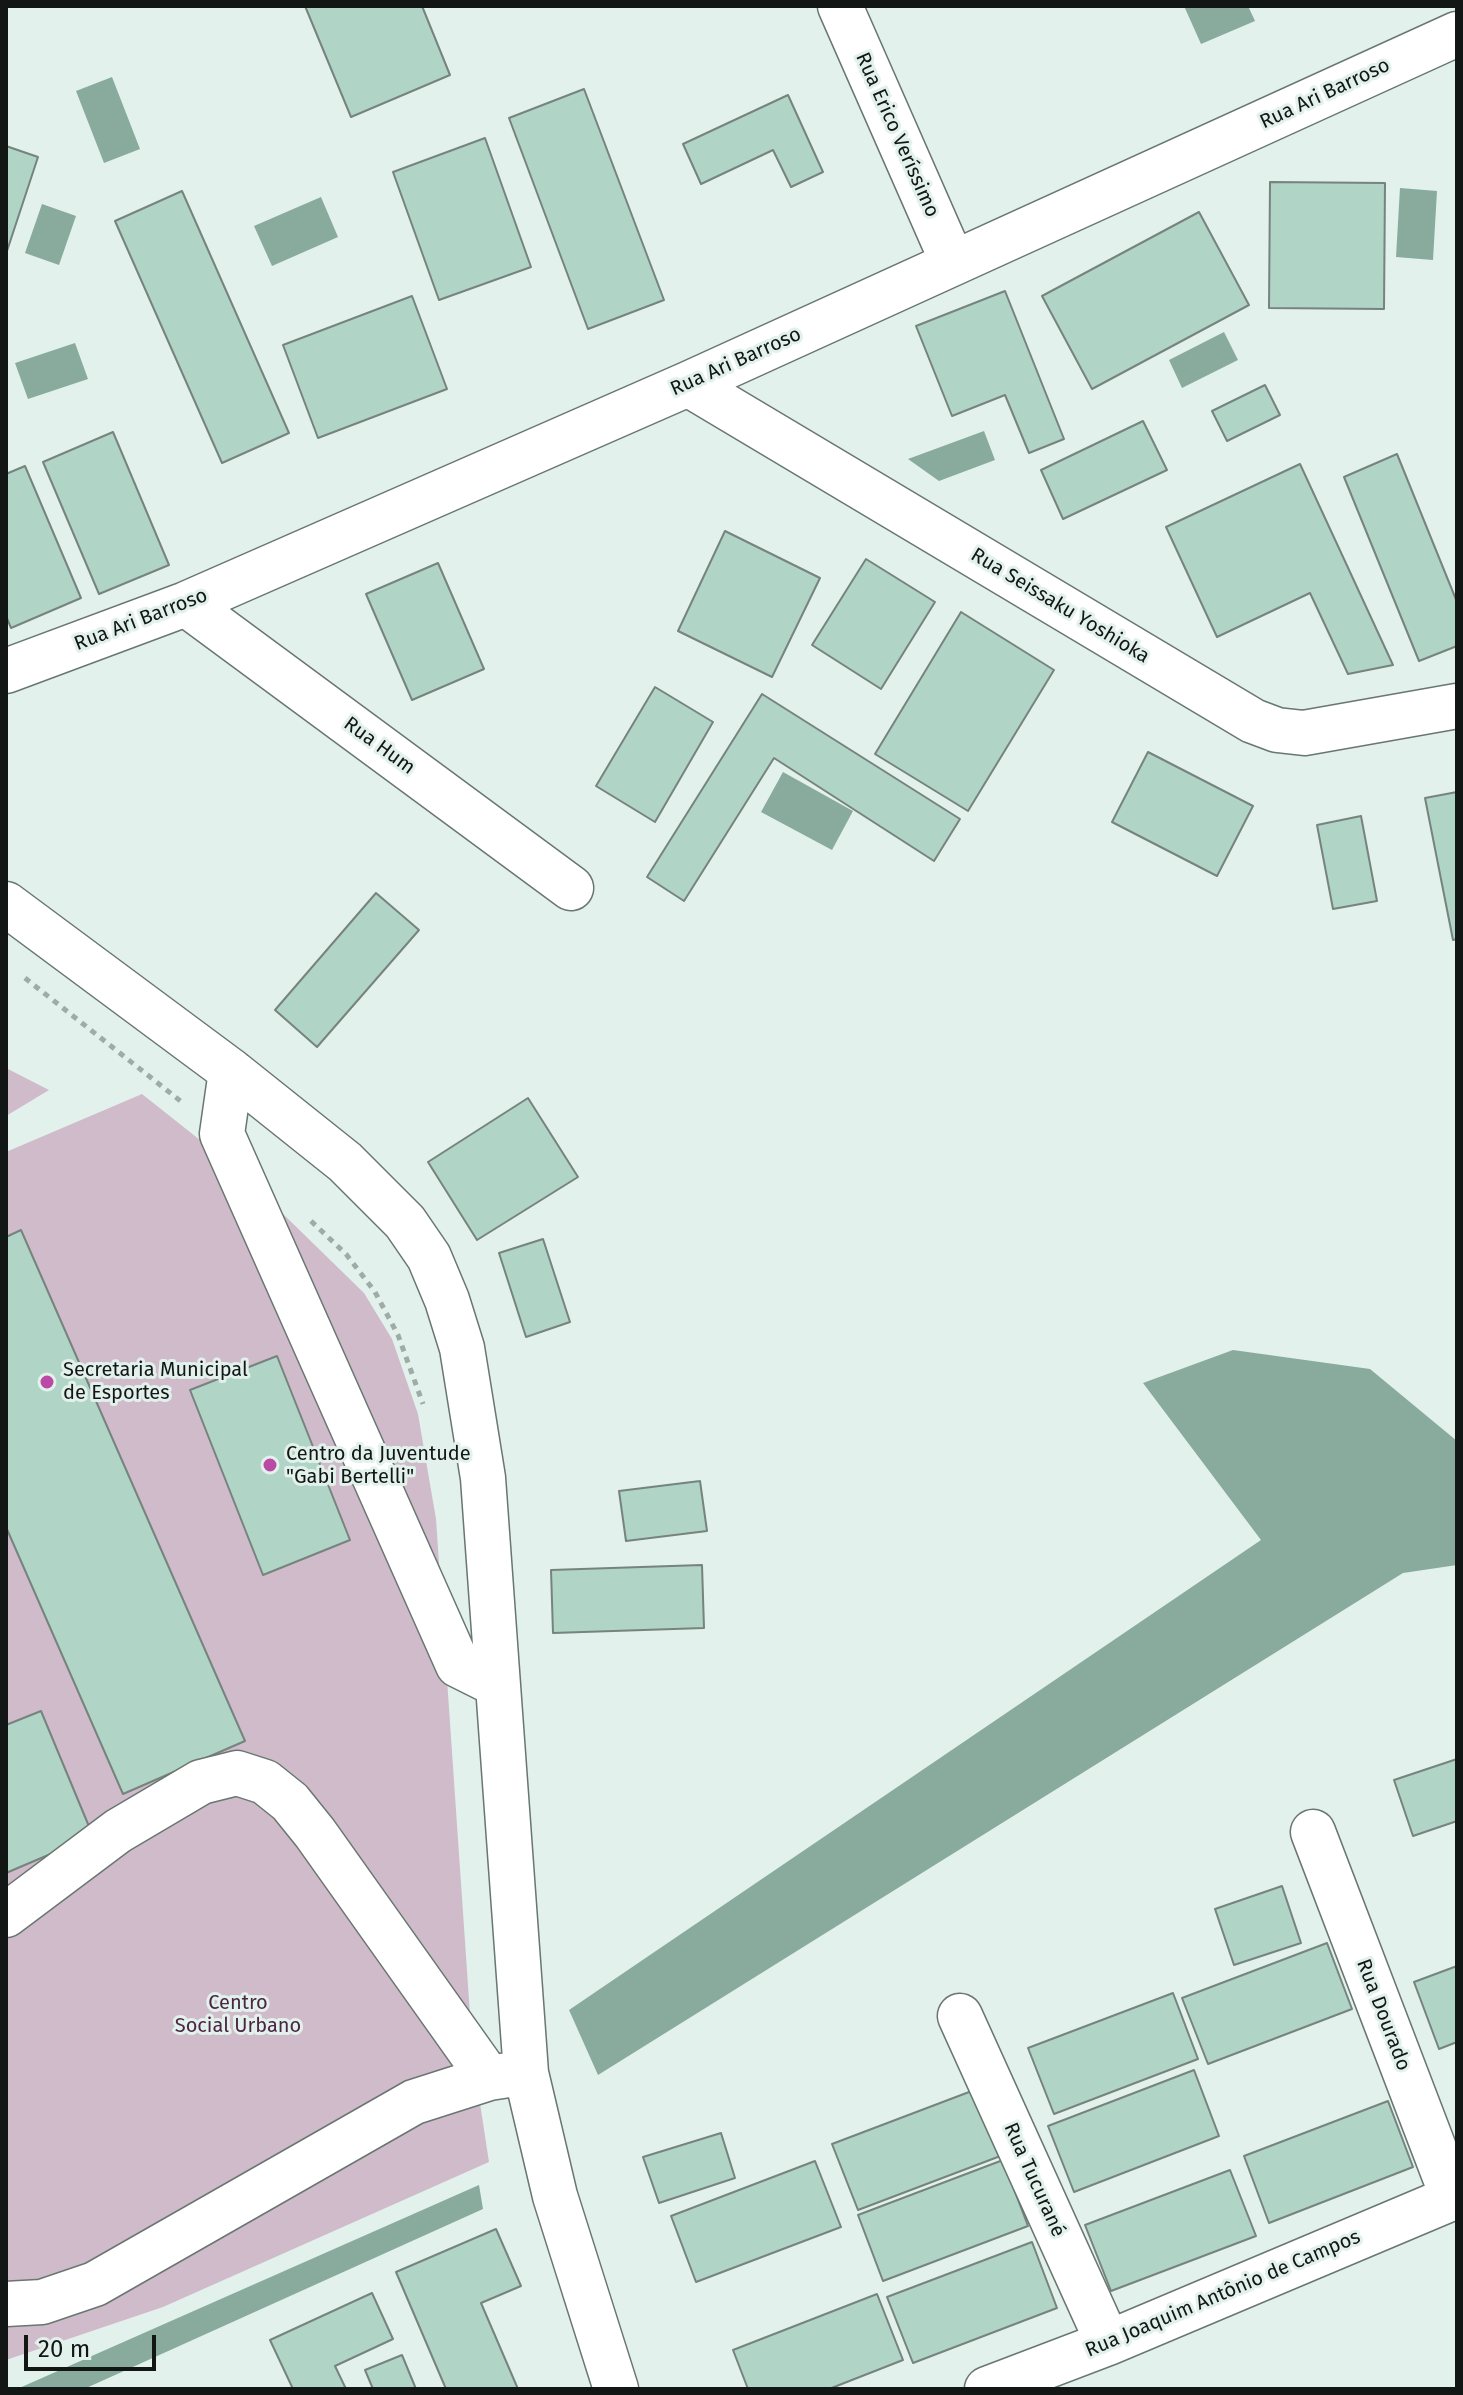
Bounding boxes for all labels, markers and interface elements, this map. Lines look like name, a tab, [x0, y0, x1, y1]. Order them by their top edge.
street label: Rua Erico Veríssimo	[850, 49, 944, 221]
street label: Rua Ari Barroso	[1256, 53, 1394, 135]
street label: Rua Ari Barroso	[667, 322, 805, 402]
street label: Rua Seissaku Yoshioka	[966, 543, 1154, 669]
street label: Rua Ari Barroso	[71, 584, 211, 656]
street label: Rua Hum	[339, 712, 419, 780]
place label: Secretaria Municipal de Esportes	[63, 1358, 248, 1405]
marker: Secretaria Municipal de Esportes	[38, 1373, 56, 1391]
place label: Centro da Juventude "Gabi Bertelli"	[286, 1442, 471, 1489]
marker: Centro da Juventude "Gabi Bertelli"	[261, 1456, 279, 1474]
street label: Rua Dourado	[1351, 1956, 1415, 2074]
park label: Centro Social Urbano	[175, 1991, 301, 2038]
street label: Rua Tucurané	[998, 2119, 1070, 2241]
street label: Rua Joaquim Antônio de Campos	[1082, 2225, 1364, 2363]
scale bar	[28, 2319, 160, 2369]
text: 20 m	[38, 2335, 90, 2363]

